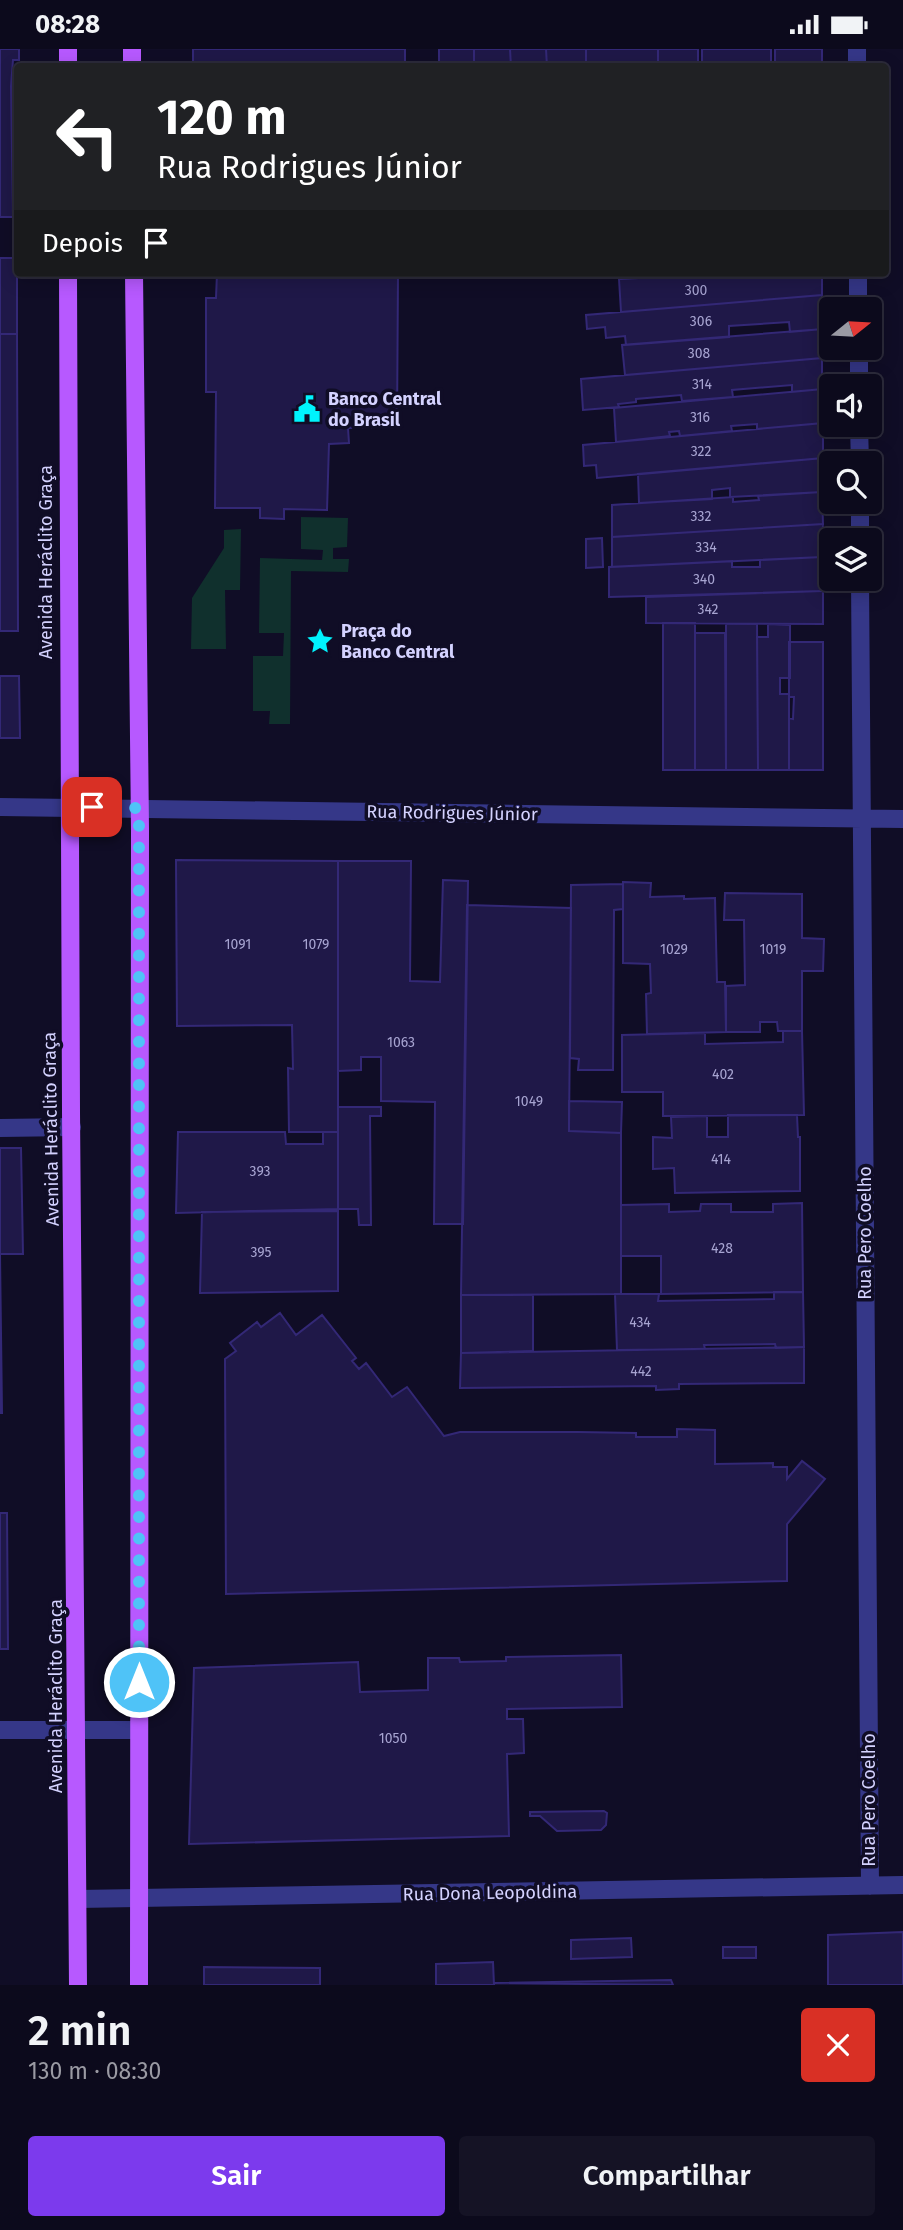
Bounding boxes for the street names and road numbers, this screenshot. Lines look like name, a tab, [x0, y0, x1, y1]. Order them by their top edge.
street label: Avenida Heráclito Graça	[35, 465, 57, 659]
street label: Rua Rodrigues Júnior	[366, 801, 538, 825]
street label: Avenida Heráclito Graça	[38, 1032, 64, 1226]
street label: Rua Pero Coelho	[854, 1166, 876, 1300]
street label: Avenida Heráclito Graça	[45, 1599, 67, 1793]
street label: Rua Pero Coelho	[858, 1733, 880, 1867]
street label: Rua Dona Leopoldina	[403, 1880, 577, 1906]

